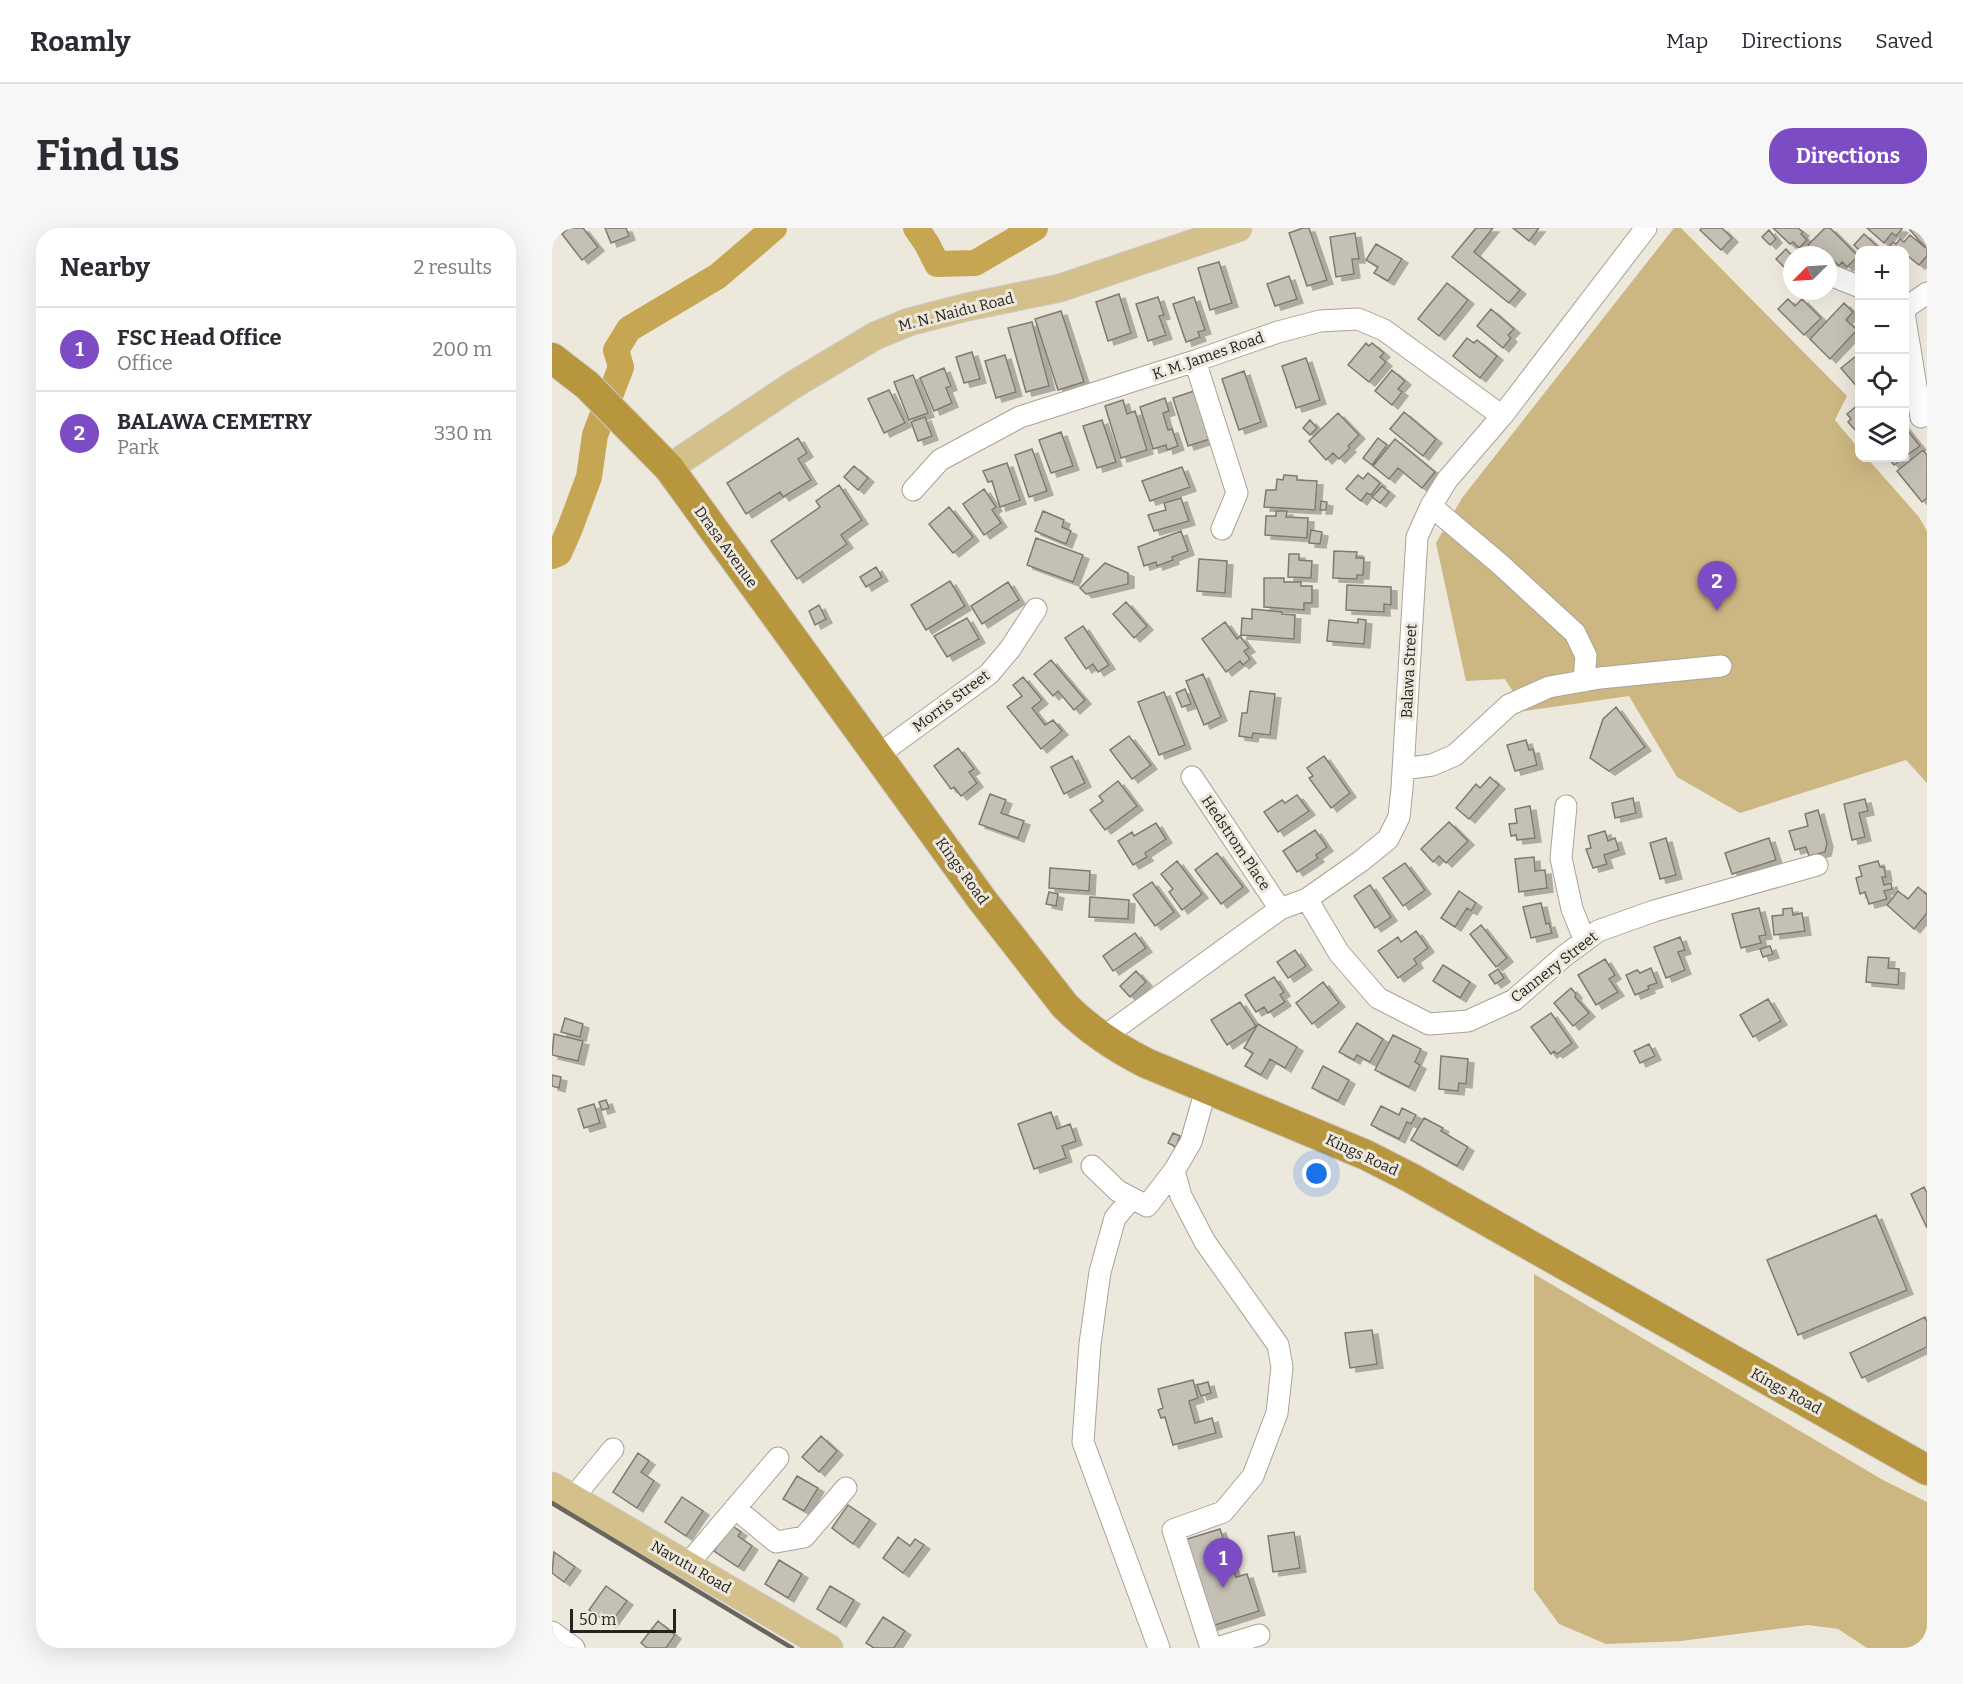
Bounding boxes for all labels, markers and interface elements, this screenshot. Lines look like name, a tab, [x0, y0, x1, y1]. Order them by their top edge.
text: Roamly	[30, 25, 131, 58]
text: Map	[1666, 28, 1708, 54]
text: Directions	[1741, 28, 1842, 54]
text: Saved	[1875, 28, 1933, 54]
button: Directions	[1769, 128, 1927, 184]
text: Find us	[36, 131, 180, 181]
north arrow	[1783, 246, 1837, 300]
map controls	[1855, 246, 1909, 462]
button: +	[1855, 246, 1909, 300]
text: Nearby	[60, 252, 150, 283]
text: 2 results	[413, 255, 492, 279]
street label: M. N. Naidu Road	[896, 289, 1016, 335]
button: −	[1855, 300, 1909, 354]
text: FSC Head Office	[117, 324, 282, 351]
street label: K. M. James Road	[1150, 328, 1266, 384]
text: 1	[75, 337, 84, 361]
text: 200 m	[432, 337, 492, 361]
text: Office	[117, 351, 173, 375]
button: locate	[1855, 354, 1909, 408]
text: BALAWA CEMETRY	[117, 408, 312, 435]
button: layers	[1855, 408, 1909, 462]
text: 2	[74, 421, 85, 445]
text: 330 m	[434, 421, 492, 445]
text: Park	[117, 435, 159, 459]
street label: Drasa Avenue	[691, 503, 761, 591]
pin: 2	[1698, 562, 1736, 611]
street label: Balawa Street	[1398, 623, 1420, 719]
street label: Morris Street	[909, 666, 993, 736]
street label: Hedstrom Place	[1198, 792, 1274, 894]
street label: Kings Road	[932, 834, 992, 908]
street label: Cannery Street	[1507, 927, 1601, 1006]
street label: Kings Road	[1323, 1130, 1401, 1180]
your location	[1302, 1159, 1331, 1188]
street label: Kings Road	[1748, 1364, 1825, 1418]
street label: Navutu Road	[648, 1537, 734, 1597]
pin: 1	[1204, 1538, 1242, 1588]
scale bar	[570, 1606, 676, 1634]
text: 50 m	[579, 1610, 616, 1629]

